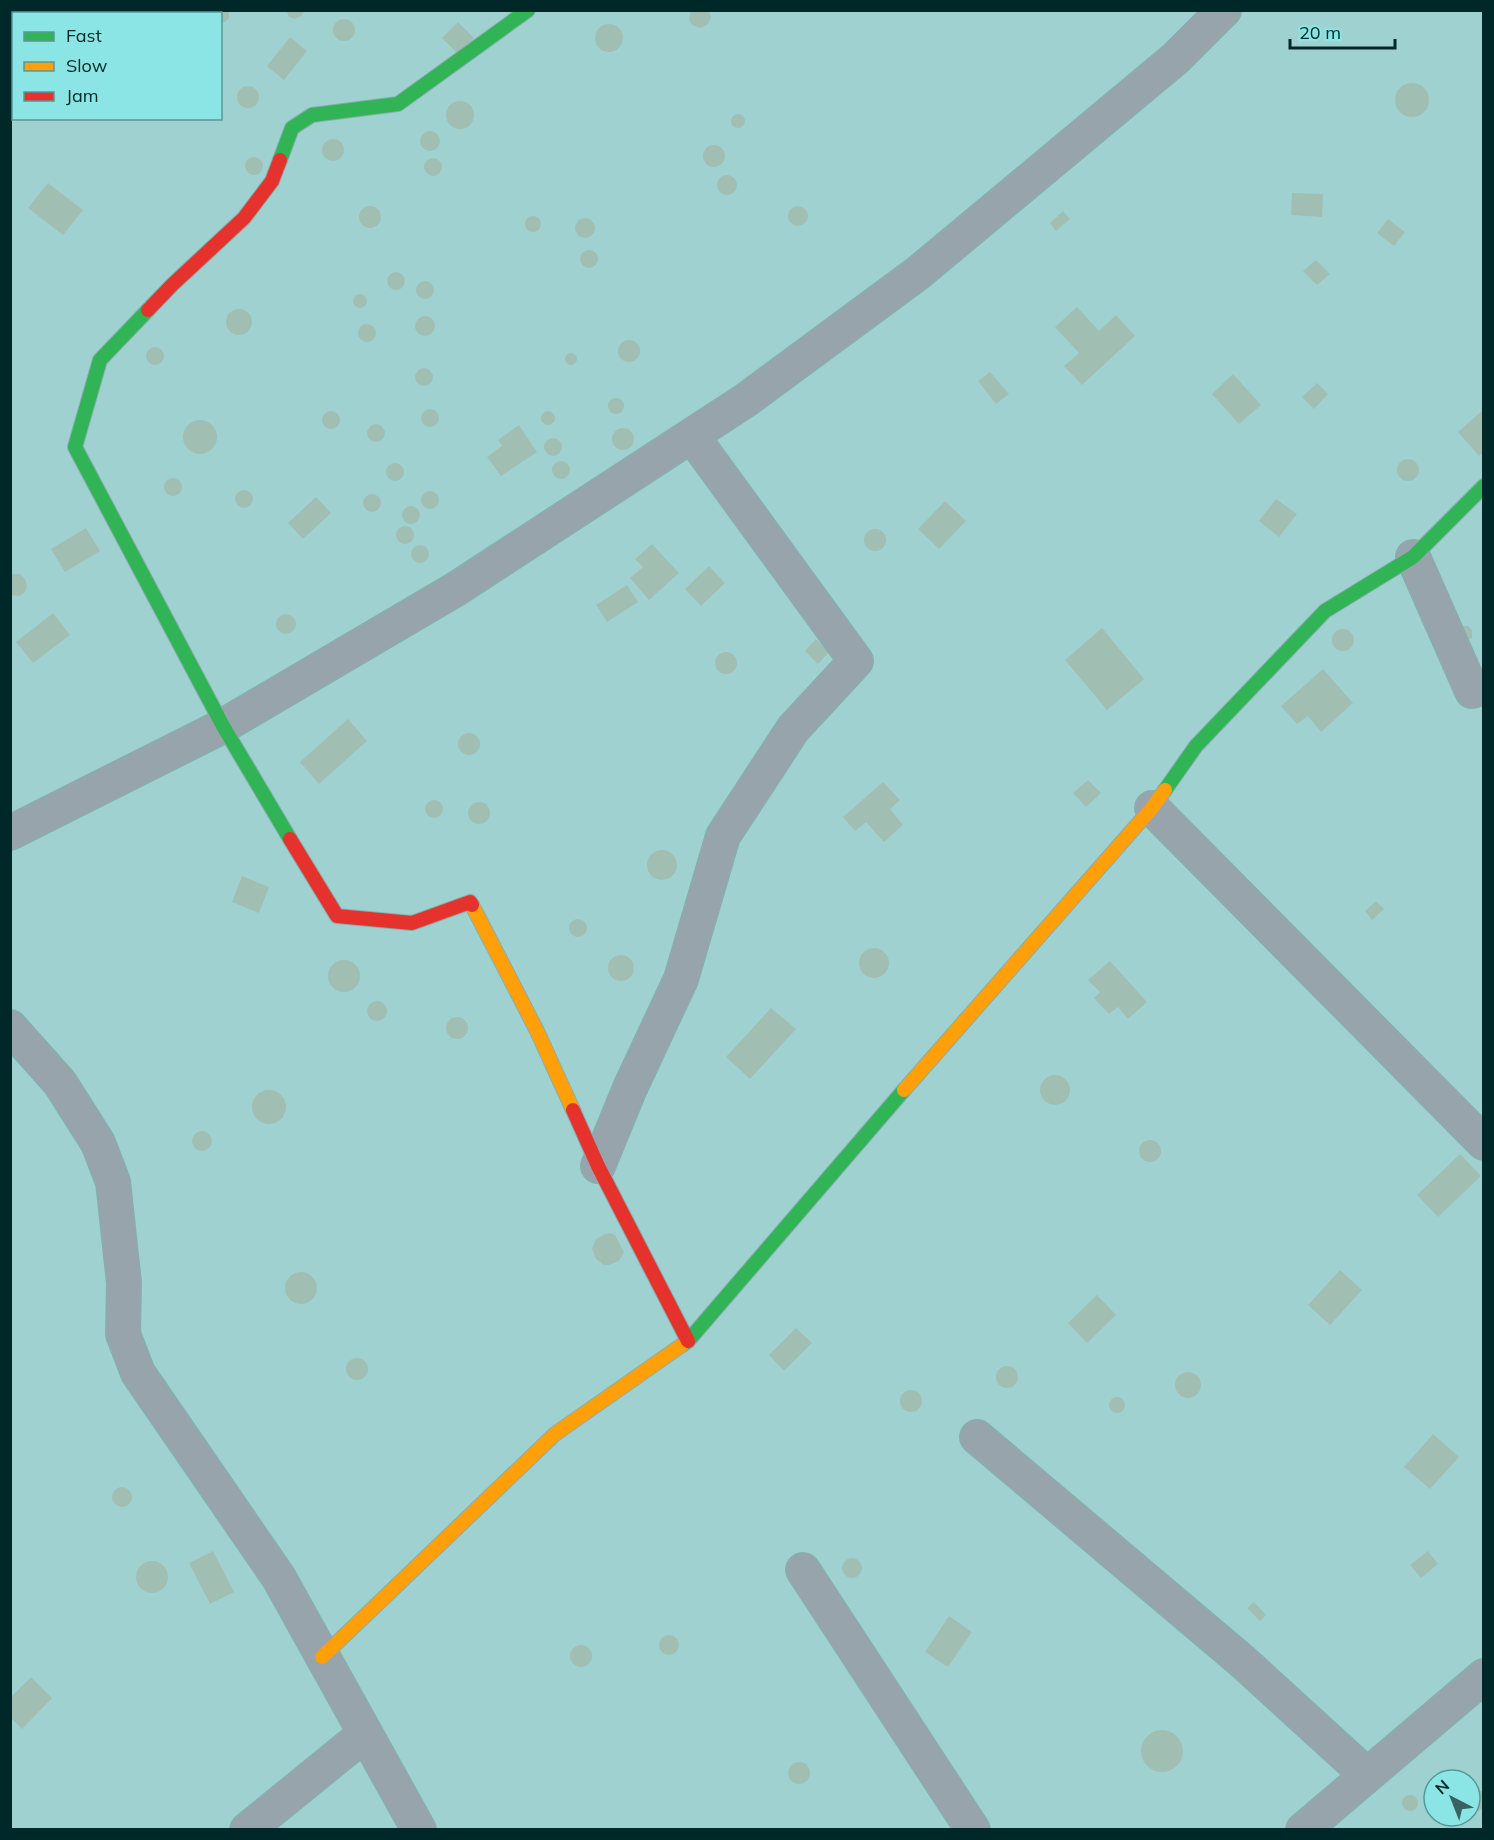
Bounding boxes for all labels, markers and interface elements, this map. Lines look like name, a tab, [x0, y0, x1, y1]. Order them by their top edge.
legend	[12, 12, 222, 120]
scale bar	[1290, 12, 1395, 50]
text: 20 m	[1299, 21, 1341, 44]
text: Fast	[66, 24, 102, 47]
text: Slow	[66, 54, 108, 77]
text: Jam	[66, 84, 99, 107]
north arrow	[1422, 1768, 1482, 1828]
text: N	[1431, 1775, 1453, 1798]

